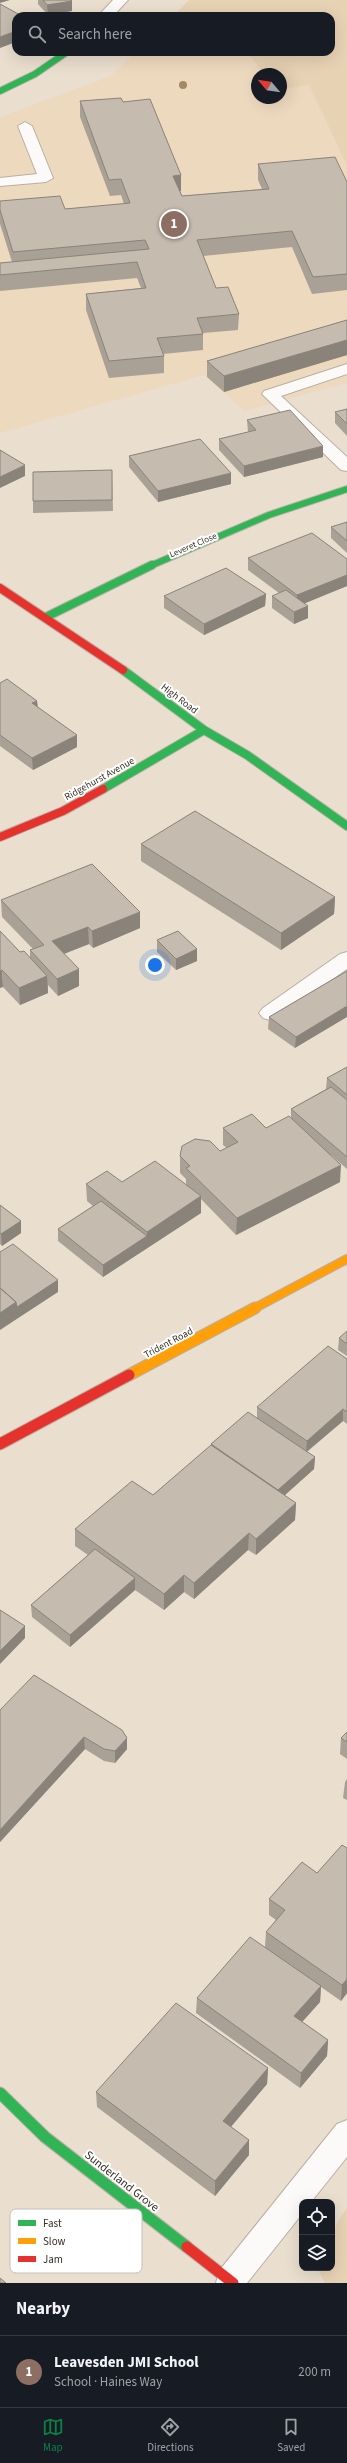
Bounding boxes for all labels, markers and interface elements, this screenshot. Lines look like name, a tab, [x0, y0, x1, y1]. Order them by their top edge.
search box	[12, 12, 335, 56]
icon: search	[26, 23, 48, 45]
text: Search here	[58, 24, 132, 45]
north arrow	[251, 68, 287, 104]
pin: 1	[161, 209, 187, 239]
street label: Leveret Close	[168, 529, 219, 561]
street label: High Road	[158, 680, 201, 717]
street label: Ridgehurst Avenue	[62, 754, 137, 804]
your location	[145, 955, 165, 975]
street label: Trident Road	[141, 1324, 195, 1362]
street label: Sunderland Grove	[81, 2147, 163, 2216]
map controls	[299, 2199, 335, 2271]
button: locate	[299, 2199, 335, 2235]
legend	[10, 2209, 142, 2273]
text: Fast	[43, 2216, 62, 2231]
text: Slow	[43, 2234, 66, 2249]
button: layers	[299, 2235, 335, 2271]
text: Jam	[43, 2252, 63, 2267]
text: Nearby	[16, 2297, 70, 2321]
text: Leavesden JMI School	[54, 2352, 199, 2373]
text: 1	[26, 2363, 32, 2381]
text: 200 m	[298, 2363, 331, 2381]
text: School · Haines Way	[54, 2373, 162, 2391]
tab: Map	[42, 2416, 64, 2455]
tab: Directions	[147, 2416, 194, 2455]
tab: Saved	[277, 2416, 305, 2455]

